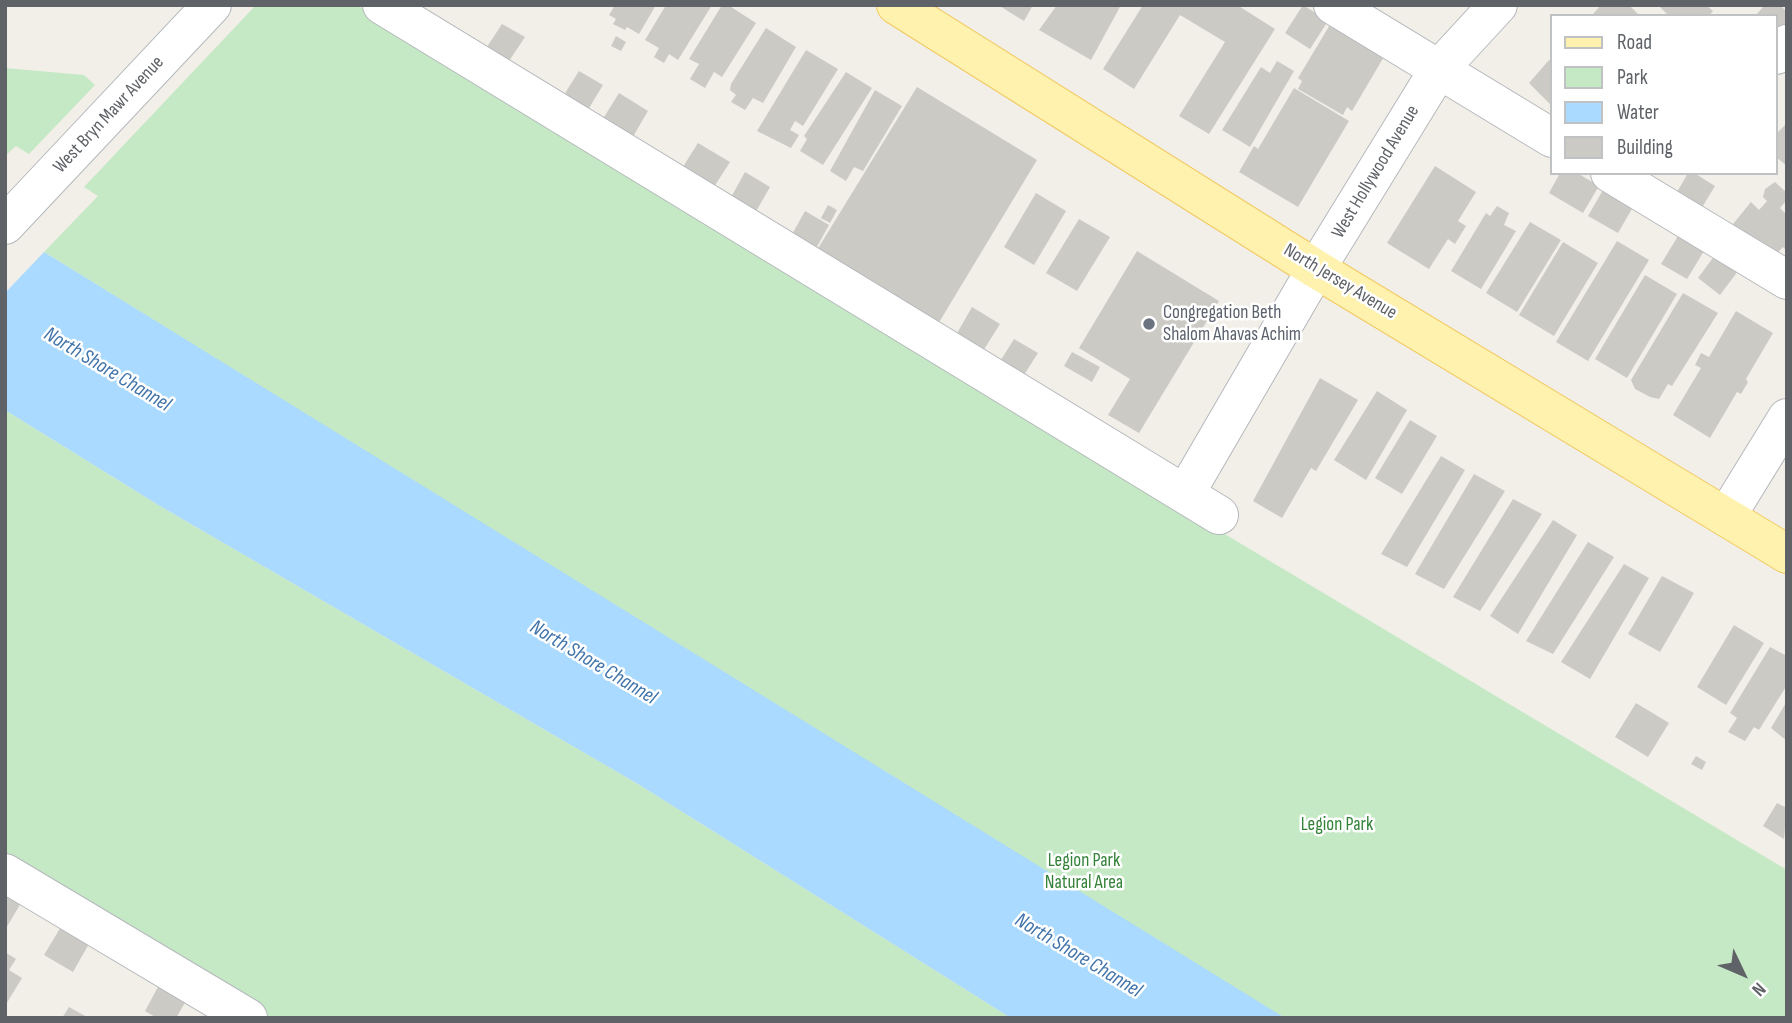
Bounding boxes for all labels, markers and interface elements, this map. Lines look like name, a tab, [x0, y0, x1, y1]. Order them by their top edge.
legend	[1550, 14, 1778, 175]
text: Road	[1617, 30, 1652, 55]
street label: West Bryn Mawr Avenue	[49, 52, 169, 178]
text: Park	[1617, 65, 1648, 90]
text: Water	[1617, 100, 1659, 125]
street label: West Hollywood Avenue	[1327, 101, 1425, 243]
text: Building	[1617, 135, 1673, 160]
street label: North Jersey Avenue	[1279, 239, 1401, 325]
place label: Congregation Beth Shalom Ahavas Achim	[1163, 302, 1301, 346]
marker: Congregation Beth Shalom Ahavas Achim	[1141, 316, 1157, 332]
water label: North Shore Channel	[39, 322, 175, 418]
water label: North Shore Channel	[525, 615, 661, 711]
park label: Legion Park	[1301, 814, 1373, 836]
park label: Legion Park Natural Area	[1045, 850, 1123, 894]
water label: North Shore Channel	[1010, 908, 1146, 1004]
north arrow	[1708, 939, 1778, 1009]
text: N	[1747, 977, 1770, 1001]

